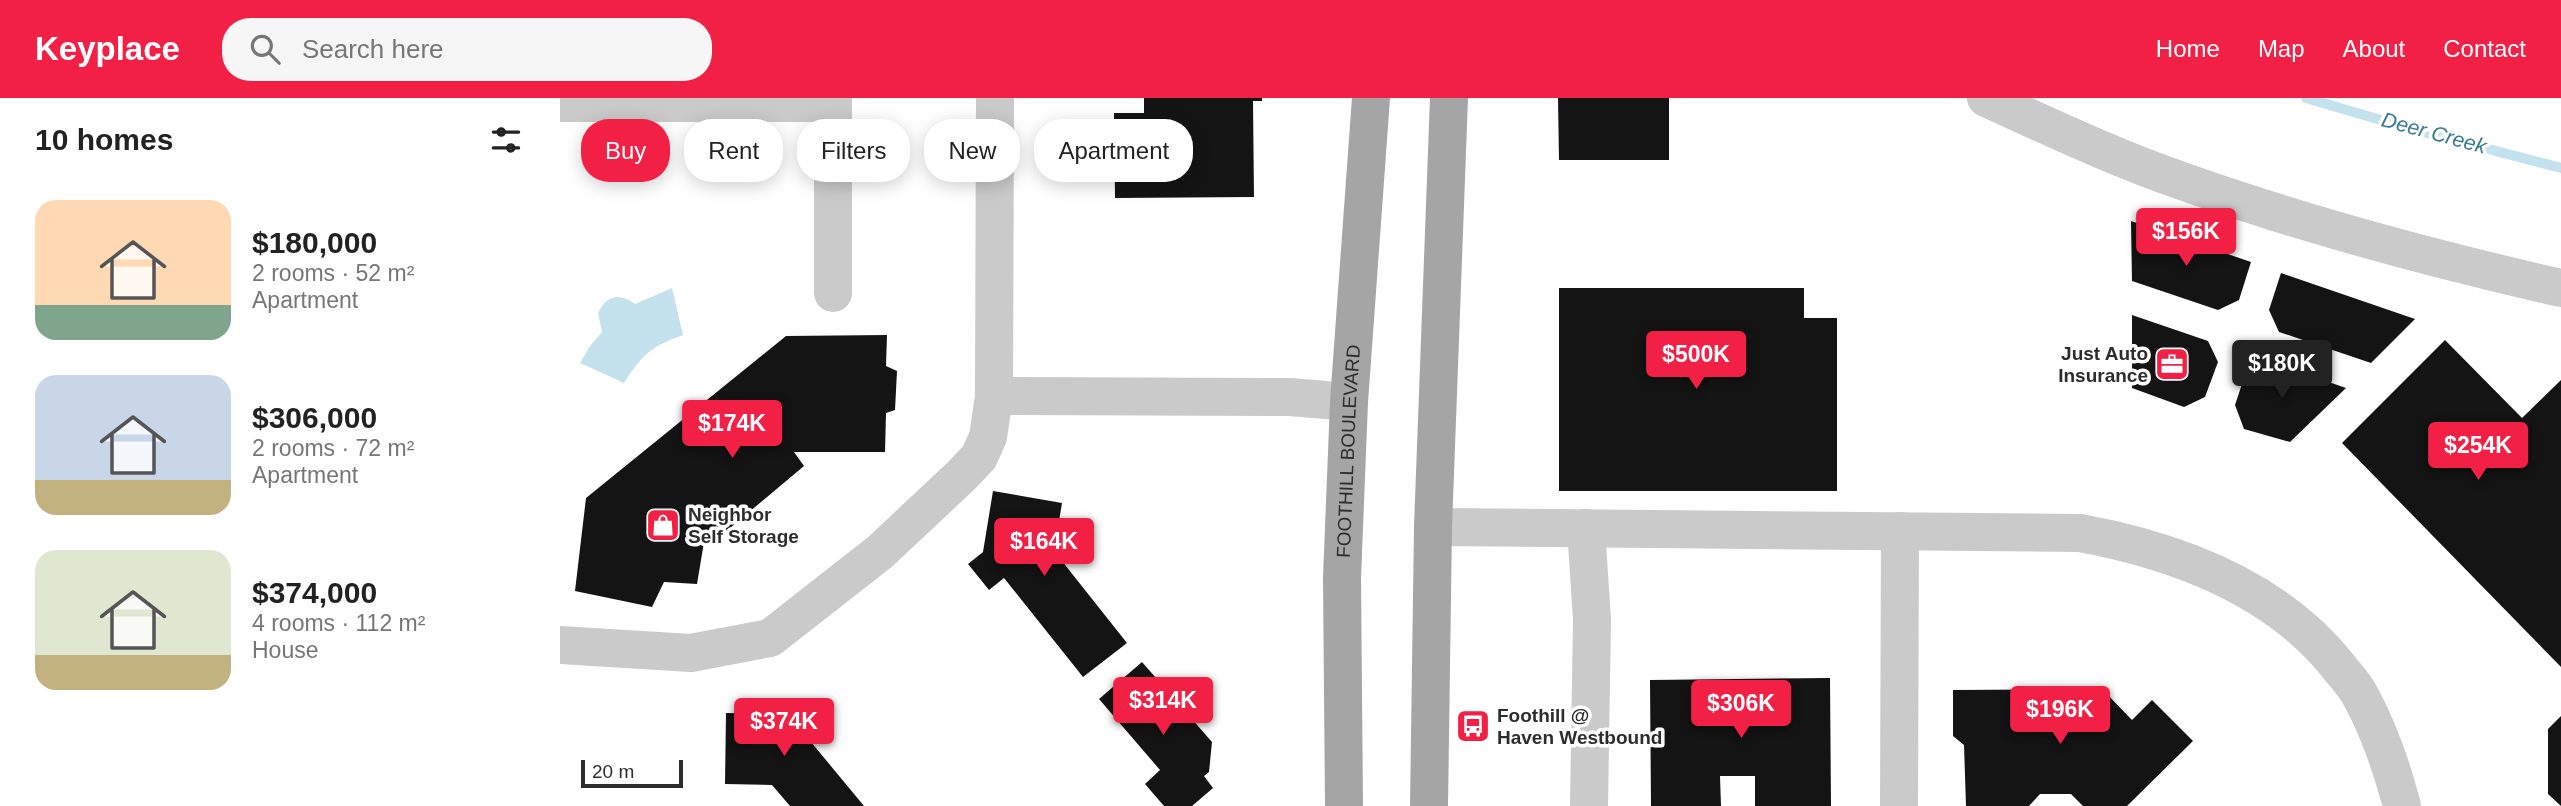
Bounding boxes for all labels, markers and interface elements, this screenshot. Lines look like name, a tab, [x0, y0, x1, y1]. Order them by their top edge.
search box	[222, 18, 712, 81]
text: Keyplace	[35, 30, 180, 67]
icon: search	[246, 30, 284, 68]
text: Search here	[302, 34, 444, 64]
text: Home	[2156, 35, 2220, 62]
text: Map	[2258, 35, 2305, 62]
text: About	[2343, 35, 2405, 62]
text: Contact	[2443, 35, 2526, 62]
water label: Deer Creek	[2379, 108, 2490, 158]
chip: Buy	[581, 119, 670, 182]
chip: Rent	[684, 119, 783, 182]
chip: Filters	[797, 119, 910, 182]
chip: New	[924, 119, 1020, 182]
chip: Apartment	[1034, 119, 1193, 182]
icon: filters	[487, 121, 525, 159]
text: 10 homes	[35, 123, 173, 156]
pin: $156K	[2137, 208, 2235, 268]
text: $156K	[2152, 218, 2220, 244]
text: $180,000	[252, 226, 377, 259]
icon: home	[91, 228, 175, 312]
text: 2 rooms · 52 m²	[252, 260, 414, 286]
text: Apartment	[252, 287, 358, 313]
pin: $500K	[1647, 331, 1745, 391]
text: $500K	[1662, 341, 1730, 367]
pin: $180K	[2233, 341, 2331, 400]
place label: Just Auto Insurance	[2058, 343, 2148, 386]
street label: FOOTHILL BOULEVARD	[1333, 344, 1364, 558]
office icon: Just Auto Insurance	[2153, 345, 2191, 383]
text: $180K	[2248, 350, 2316, 376]
pin: $174K	[683, 400, 781, 460]
text: $306,000	[252, 401, 377, 434]
icon: home	[91, 403, 175, 487]
text: $174K	[698, 410, 766, 436]
pin: $254K	[2429, 422, 2527, 482]
text: $254K	[2444, 432, 2512, 458]
text: 2 rooms · 72 m²	[252, 435, 414, 461]
text: Apartment	[252, 462, 358, 488]
place label: Neighbor Self Storage	[688, 504, 799, 547]
shop icon: Neighbor Self Storage	[644, 506, 682, 544]
pin: $164K	[995, 518, 1093, 578]
text: $164K	[1010, 528, 1078, 554]
text: $374,000	[252, 576, 377, 609]
icon: home	[91, 578, 175, 662]
text: 4 rooms · 112 m²	[252, 610, 425, 636]
text: House	[252, 637, 318, 663]
pin: $314K	[1114, 678, 1212, 737]
pin: $306K	[1692, 680, 1790, 740]
pin: $196K	[2011, 686, 2109, 746]
text: $314K	[1129, 687, 1197, 713]
text: $306K	[1707, 690, 1775, 716]
text: $196K	[2026, 696, 2094, 722]
pin: $374K	[735, 698, 833, 758]
place label: Foothill @ Haven Westbound	[1497, 705, 1662, 748]
bus stop icon: Foothill @ Haven Westbound	[1454, 707, 1492, 745]
text: $374K	[750, 708, 818, 734]
scale bar	[581, 757, 682, 789]
text: 20 m	[592, 761, 634, 782]

